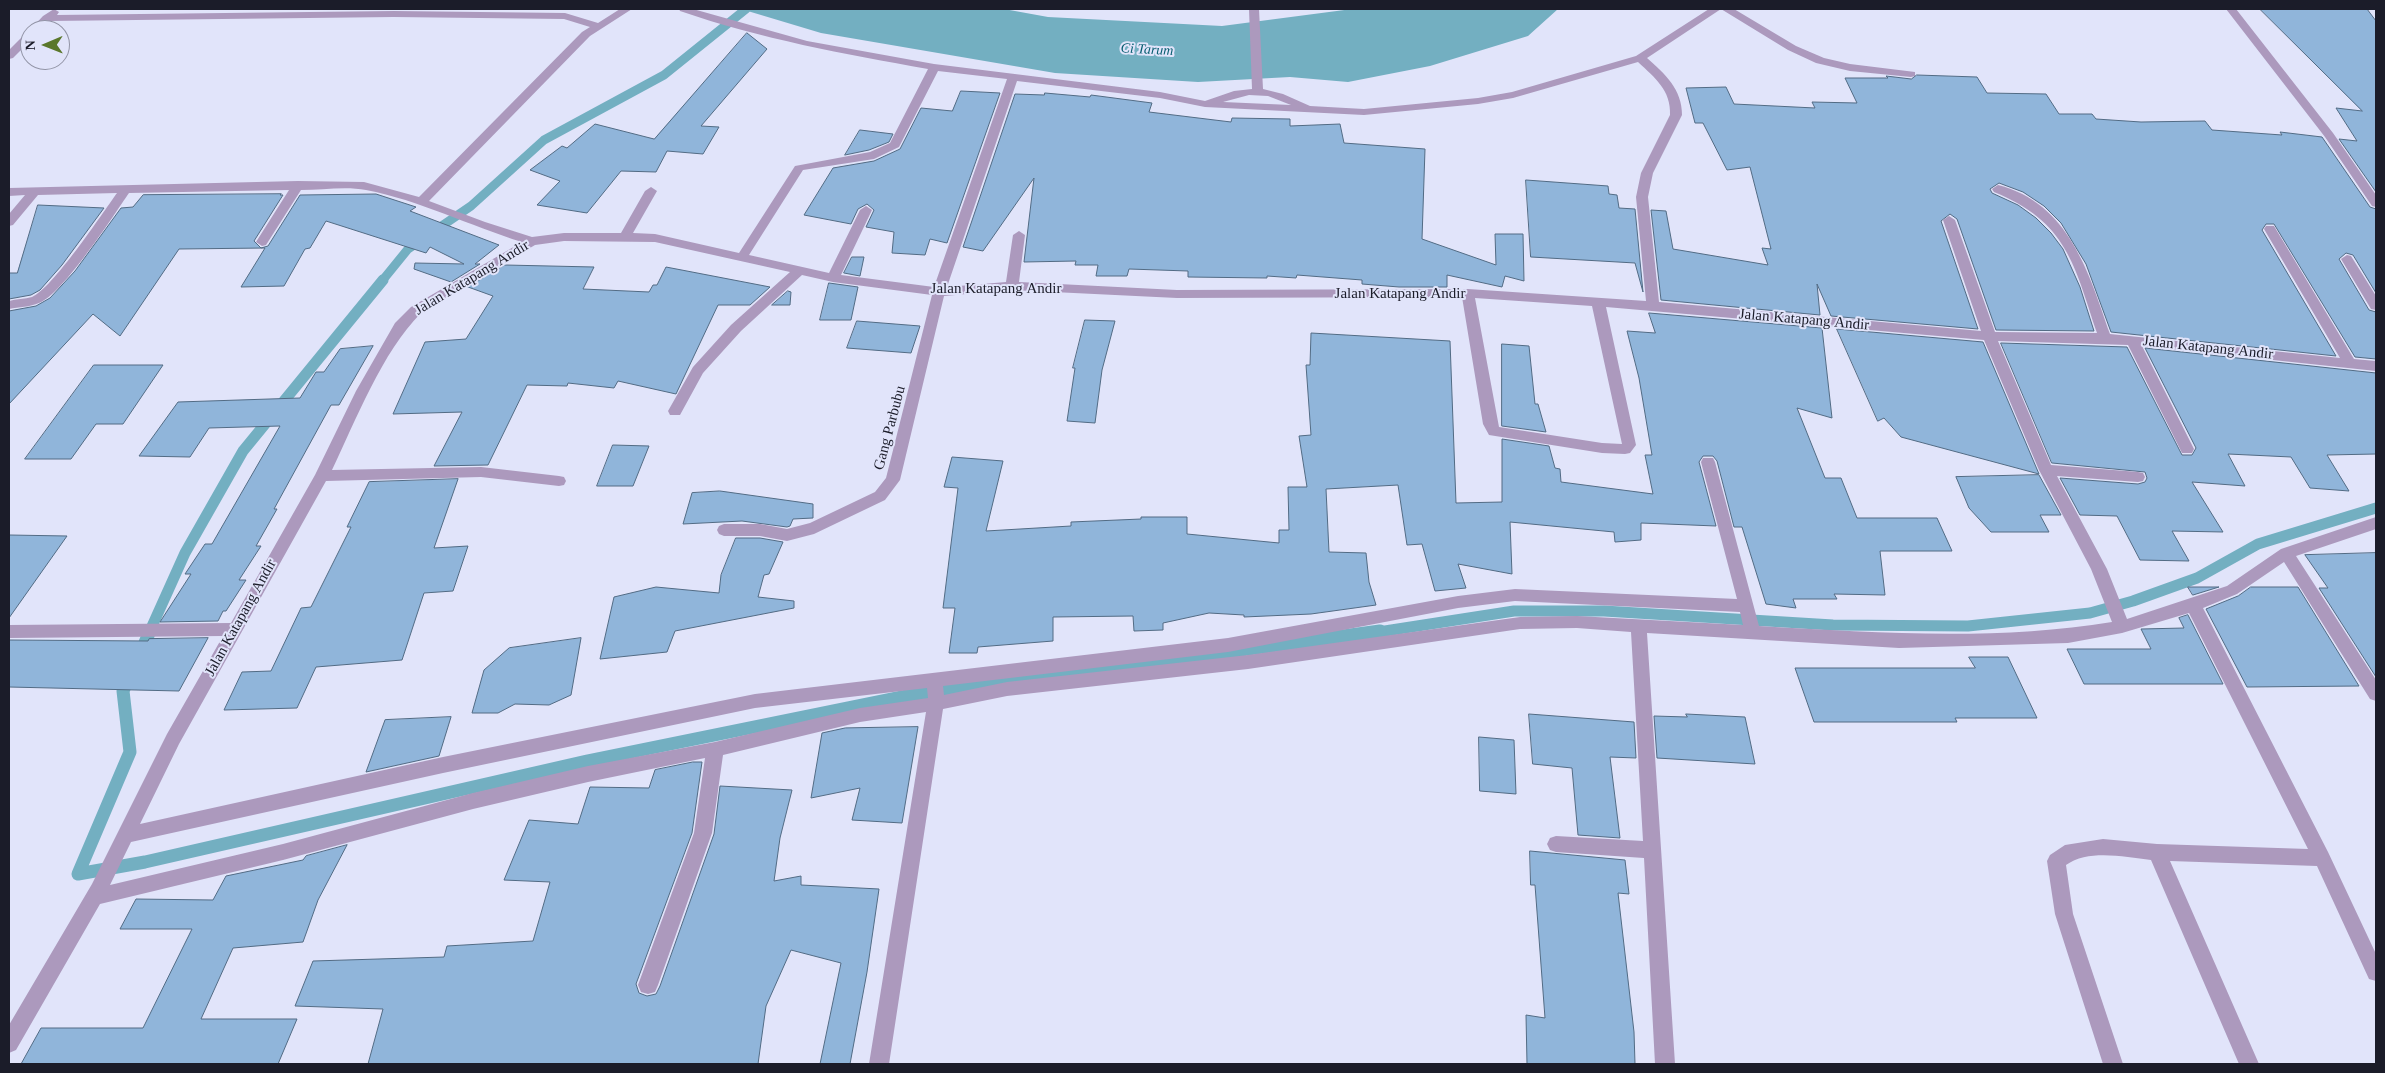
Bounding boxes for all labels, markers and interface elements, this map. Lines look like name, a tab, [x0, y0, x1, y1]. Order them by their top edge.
north arrow	[20, 20, 70, 70]
text: N	[23, 40, 38, 50]
water label: Ci Tarum	[1120, 40, 1174, 60]
street label: Jalan Katapang Andir	[411, 237, 533, 319]
street label: Jalan Katapang Andir	[931, 280, 1061, 298]
street label: Jalan Katapang Andir	[1335, 285, 1465, 303]
street label: Jalan Katapang Andir	[1738, 305, 1870, 335]
street label: Jalan Katapang Andir	[2142, 332, 2274, 364]
street label: Gang Parbubu	[870, 384, 910, 472]
street label: Jalan Katapang Andir	[201, 556, 281, 680]

